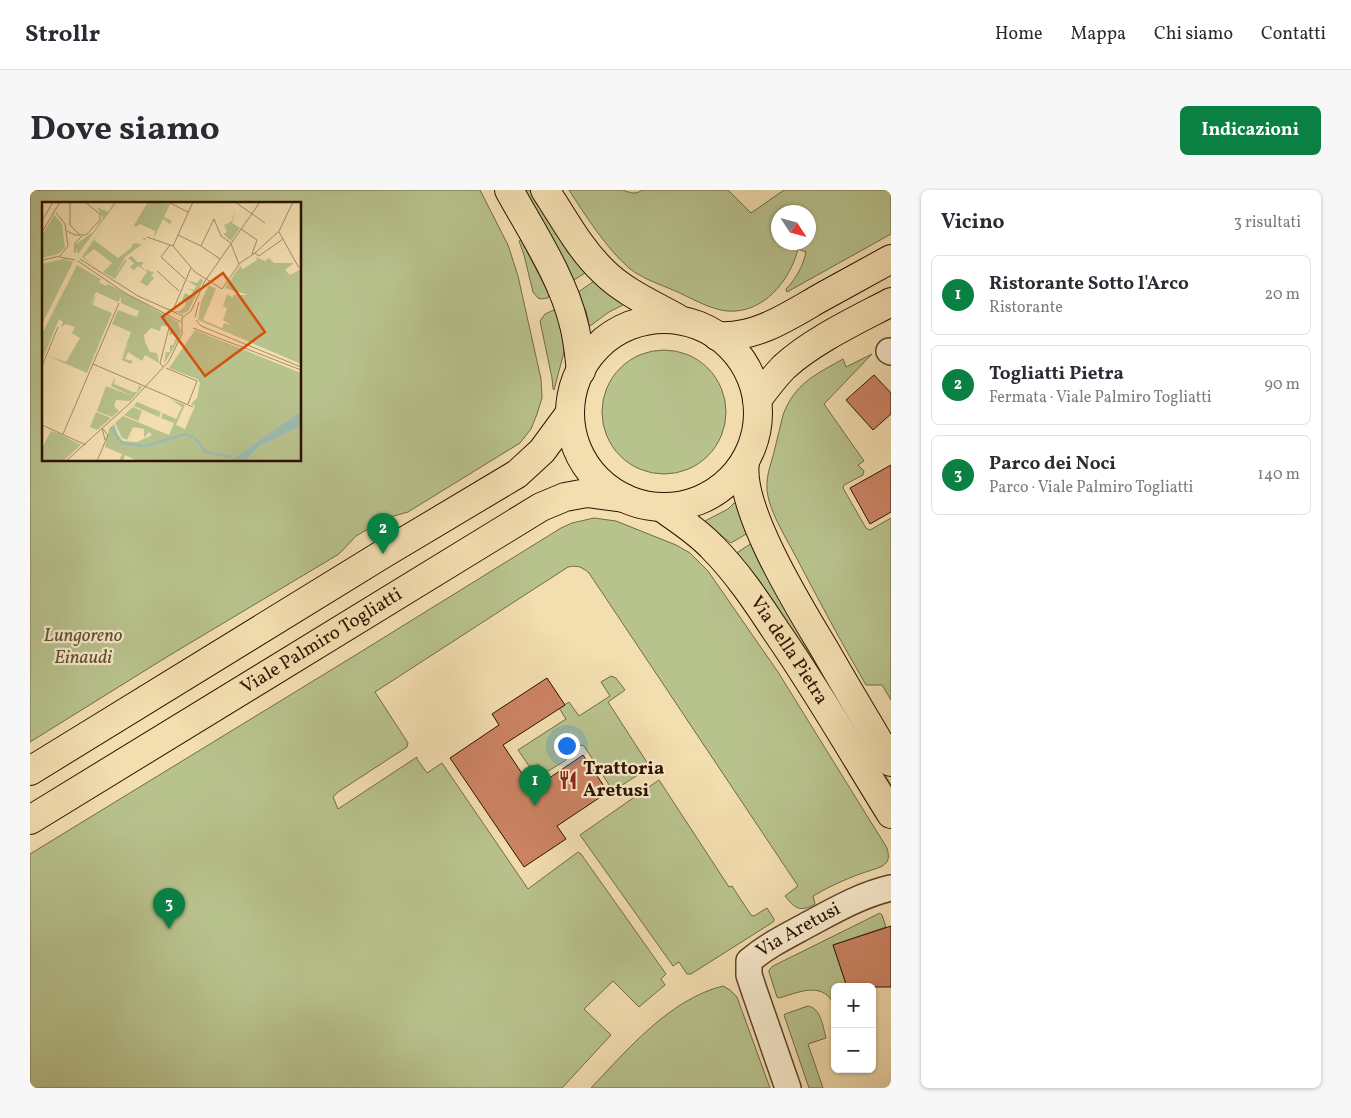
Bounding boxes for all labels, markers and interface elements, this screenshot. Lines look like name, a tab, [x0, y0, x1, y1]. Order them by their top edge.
text: Strollr	[25, 18, 100, 52]
text: Home	[995, 22, 1043, 47]
text: Mappa	[1071, 22, 1126, 47]
text: Chi siamo	[1154, 22, 1233, 47]
text: Contatti	[1261, 22, 1326, 47]
text: Dove siamo	[30, 106, 220, 154]
button: Indicazioni	[1180, 106, 1321, 155]
inset map	[42, 202, 301, 461]
north arrow	[771, 205, 816, 250]
text: Vicino	[941, 208, 1005, 237]
text: 3 risultati	[1234, 212, 1301, 234]
text: Ristorante Sotto l'Arco	[989, 271, 1189, 297]
text: 1	[955, 284, 961, 306]
text: 20 m	[1265, 284, 1300, 306]
text: Ristorante	[989, 297, 1063, 319]
text: Togliatti Pietra	[989, 361, 1124, 387]
text: 2	[954, 374, 962, 396]
text: 90 m	[1264, 374, 1300, 396]
text: Fermata · Viale Palmiro Togliatti	[989, 387, 1212, 409]
text: Parco dei Noci	[989, 451, 1116, 477]
text: 3	[954, 464, 962, 486]
text: 140 m	[1258, 464, 1300, 486]
text: Parco · Viale Palmiro Togliatti	[989, 477, 1193, 499]
pin: 2	[367, 513, 399, 554]
street label: Viale Palmiro Togliatti	[236, 582, 408, 701]
street label: Via della Pietra	[743, 591, 834, 710]
park label: Lungoreno Einaudi	[44, 623, 123, 671]
your location	[554, 733, 580, 759]
place label: Trattoria Aretusi	[583, 756, 664, 804]
pin: 1	[519, 765, 551, 806]
restaurant icon: Trattoria Aretusi	[557, 769, 579, 791]
pin: 3	[153, 888, 185, 929]
street label: Via Aretusi	[751, 896, 845, 964]
map controls	[831, 983, 876, 1073]
button: +	[831, 983, 876, 1028]
button: −	[831, 1028, 876, 1073]

